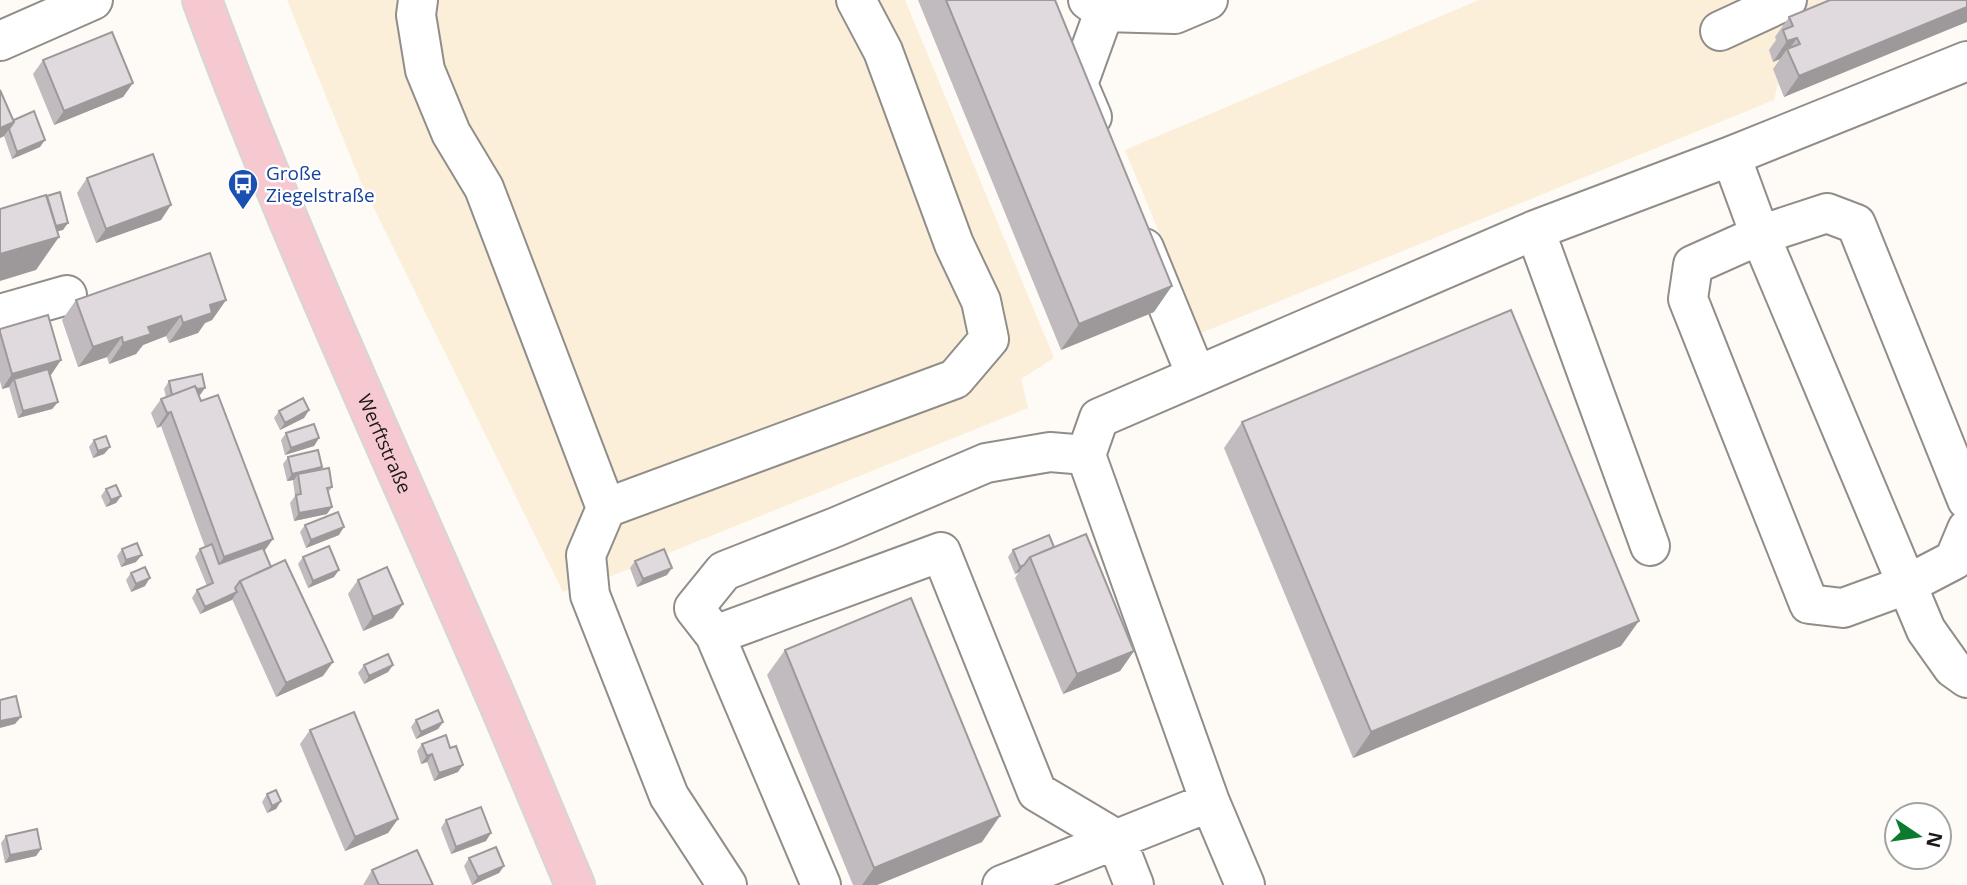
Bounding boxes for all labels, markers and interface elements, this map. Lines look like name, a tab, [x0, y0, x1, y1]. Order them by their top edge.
place label: Große Ziegelstraße	[266, 160, 375, 208]
bus stop icon: Große Ziegelstraße	[226, 167, 260, 211]
street label: Werftstraße	[352, 390, 418, 497]
north arrow	[1883, 801, 1953, 871]
text: N	[1920, 829, 1949, 850]

